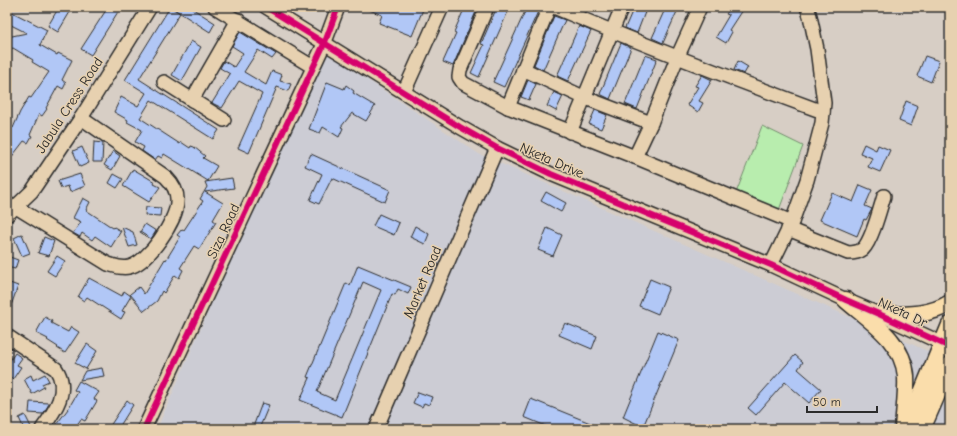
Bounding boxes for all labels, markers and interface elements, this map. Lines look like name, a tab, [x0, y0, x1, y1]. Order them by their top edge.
street label: Jabula Cress Road	[32, 54, 107, 156]
street label: Nketa Drive	[517, 139, 586, 182]
street label: Siza Road	[203, 201, 244, 261]
street label: Market Road	[400, 243, 445, 321]
street label: Nketa Dr	[875, 294, 931, 331]
scale bar	[807, 388, 877, 414]
text: 50 m	[813, 395, 841, 409]

